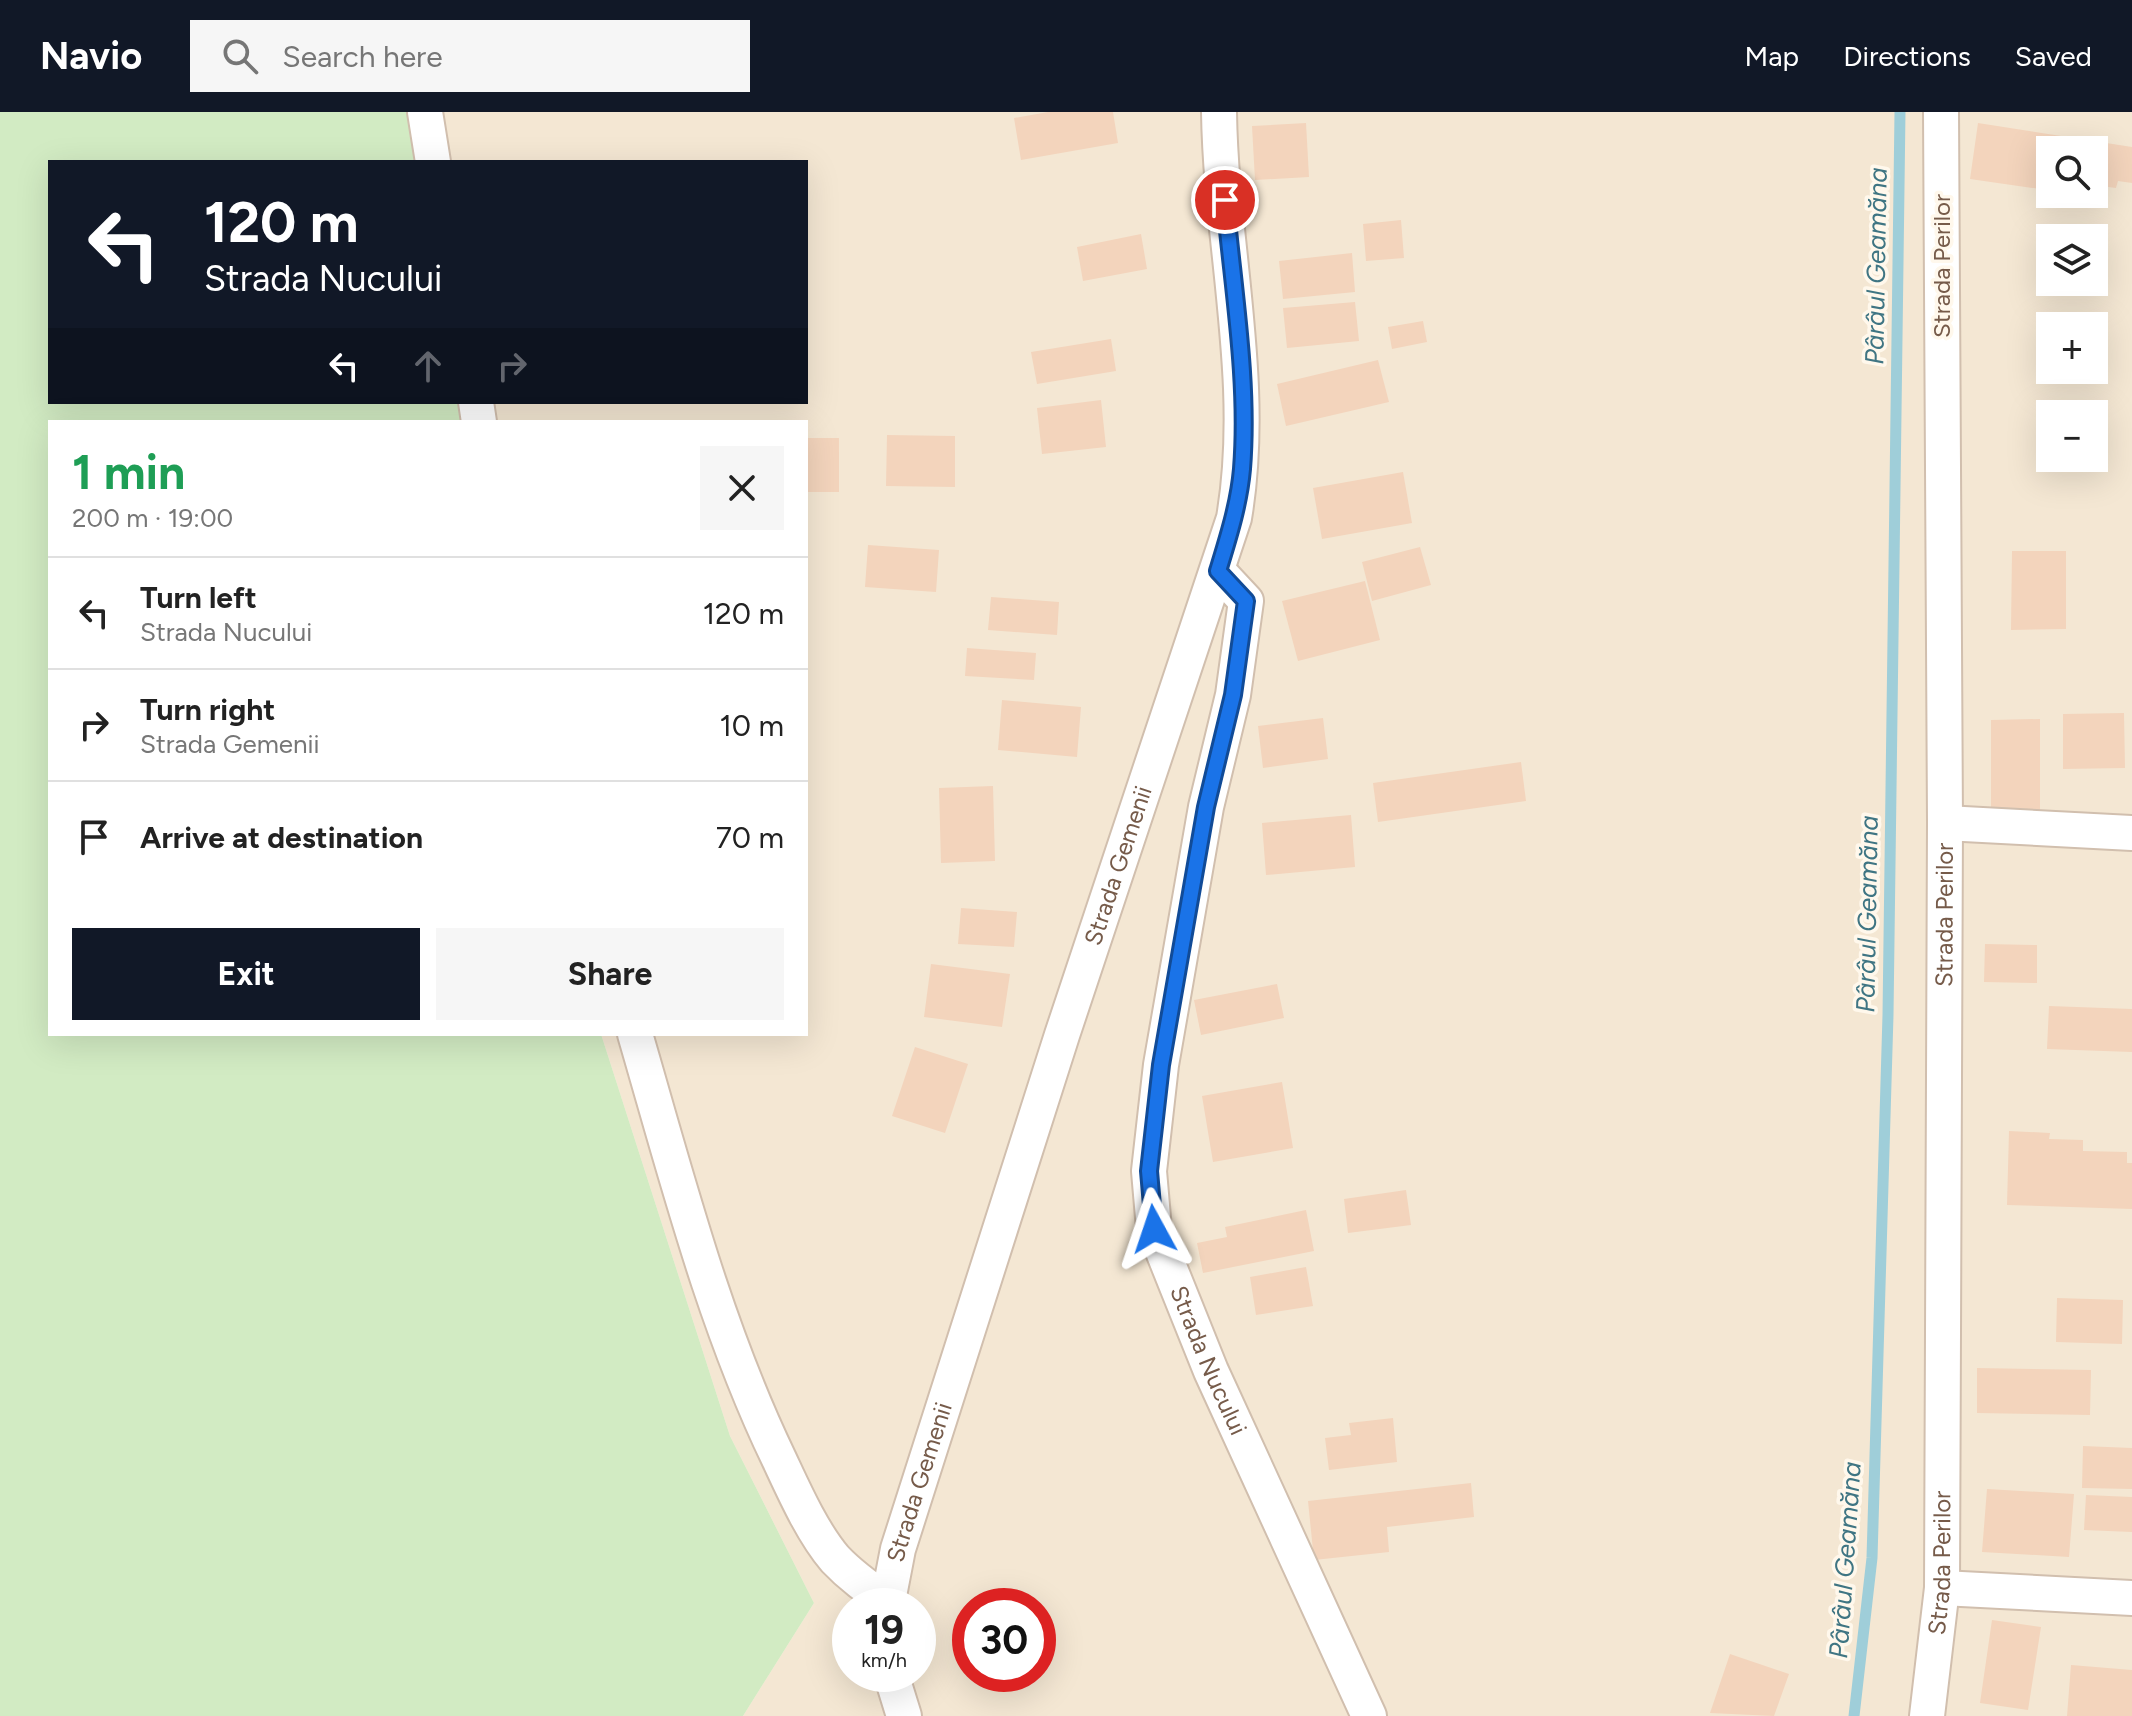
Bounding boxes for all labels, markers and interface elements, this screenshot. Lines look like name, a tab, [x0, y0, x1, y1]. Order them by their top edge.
search box	[190, 20, 750, 92]
text: Navio	[40, 33, 142, 79]
icon: search	[218, 34, 262, 78]
text: Search here	[282, 38, 443, 75]
text: Map	[1745, 39, 1799, 73]
text: Directions	[1843, 39, 1971, 73]
text: Saved	[2015, 39, 2092, 73]
map controls	[2036, 136, 2108, 472]
button: search	[2036, 136, 2108, 208]
pin	[1191, 166, 1259, 234]
water label: Pârâul Geamăna	[1858, 167, 1894, 365]
icon: arrive	[1203, 178, 1247, 222]
text: 120 m	[204, 189, 359, 256]
icon: left	[72, 192, 176, 296]
street label: Strada Perilor	[1927, 194, 1956, 338]
button: layers	[2036, 224, 2108, 296]
text: Strada Nucului	[204, 257, 442, 300]
button: +	[2036, 312, 2108, 384]
icon: left	[322, 344, 366, 388]
icon: ahead	[406, 344, 450, 388]
icon: right	[490, 344, 534, 388]
button: −	[2036, 400, 2108, 472]
text: 1 min	[72, 443, 185, 501]
button: close	[700, 446, 784, 530]
text: 200 m · 19:00	[72, 502, 233, 534]
text: Turn left	[140, 579, 257, 616]
icon: left	[72, 591, 116, 635]
text: 120 m	[703, 595, 784, 632]
text: Strada Nucului	[140, 616, 312, 648]
text: Turn right	[140, 691, 275, 728]
icon: right	[72, 703, 116, 747]
text: 10 m	[719, 707, 784, 744]
text: Strada Gemenii	[140, 728, 320, 760]
street label: Strada Gemenii	[1078, 782, 1158, 949]
icon: arrive	[72, 815, 116, 859]
water label: Pârâul Geamăna	[1849, 815, 1885, 1013]
text: Arrive at destination	[140, 819, 423, 856]
text: 70 m	[716, 819, 784, 856]
street label: Strada Perilor	[1929, 843, 1959, 987]
button: Exit	[72, 928, 420, 1020]
button: Share	[436, 928, 784, 1020]
position arrow	[1112, 1187, 1196, 1271]
street label: Strada Nucului	[1164, 1281, 1253, 1439]
street label: Strada Gemenii	[881, 1399, 958, 1564]
water label: Pârâul Geamăna	[1822, 1460, 1868, 1660]
street label: Strada Perilor	[1922, 1491, 1956, 1636]
speed limit sign: 30	[952, 1588, 1056, 1692]
text: 19	[864, 1606, 904, 1654]
text: km/h	[861, 1648, 907, 1672]

